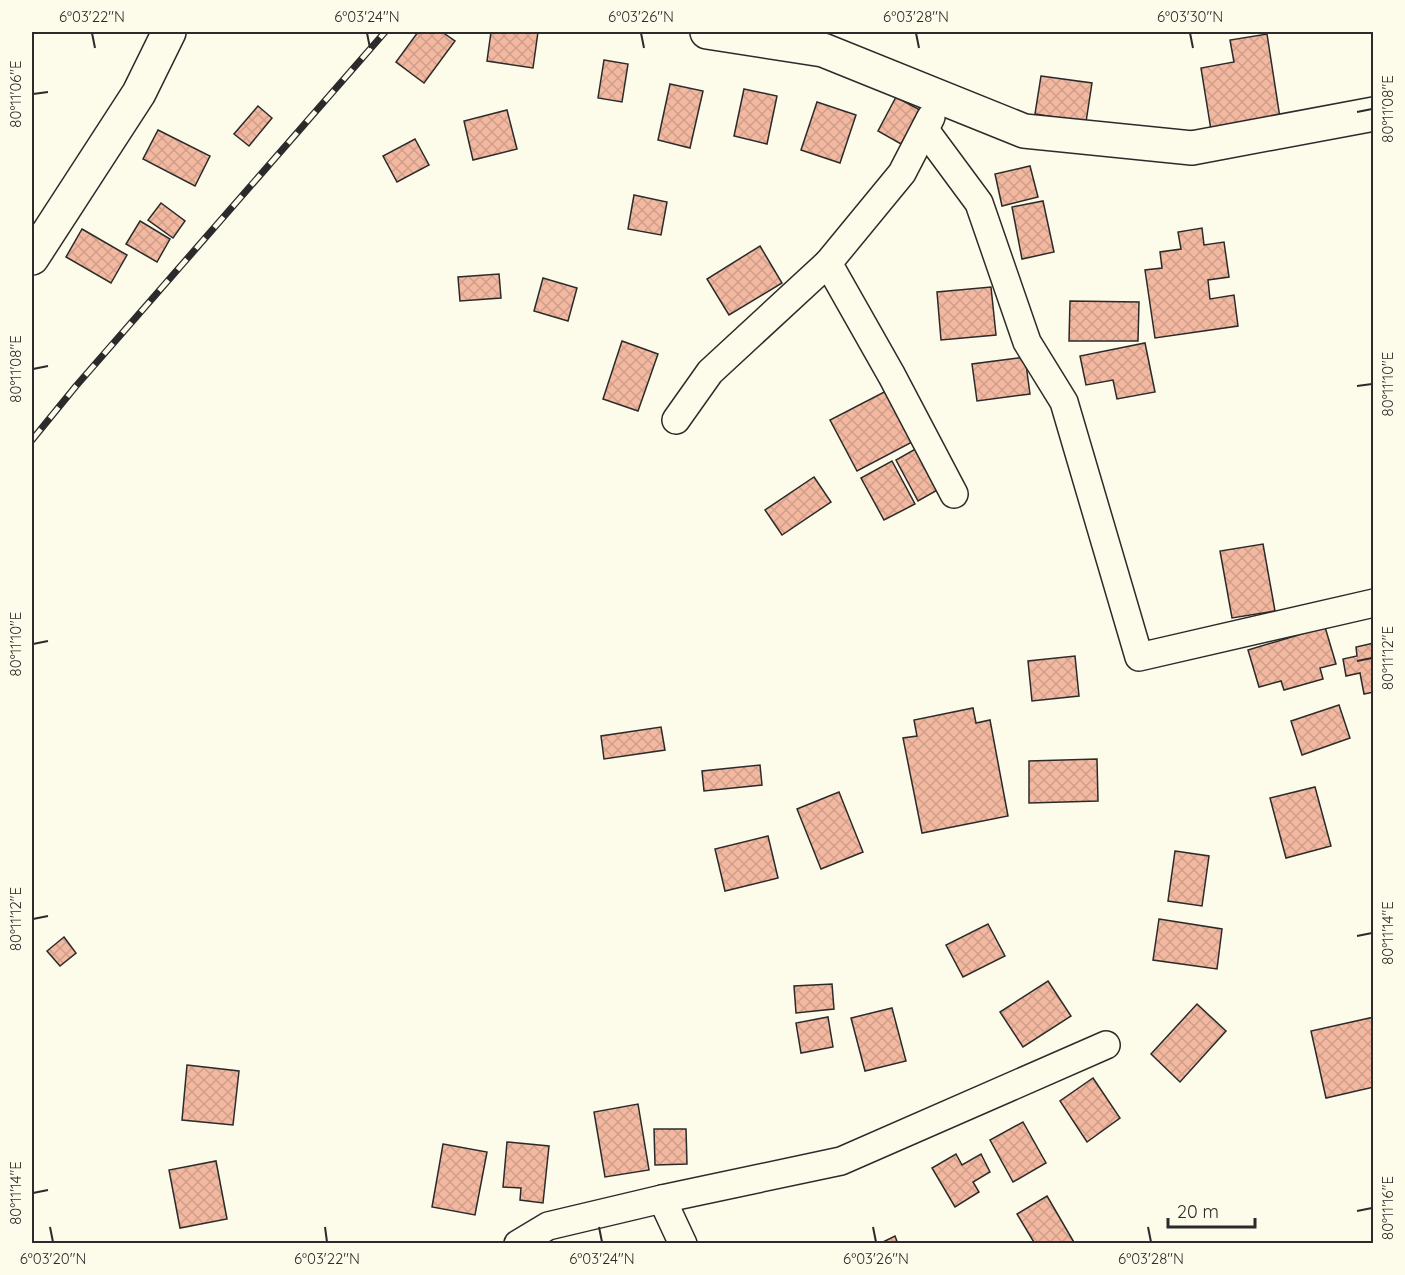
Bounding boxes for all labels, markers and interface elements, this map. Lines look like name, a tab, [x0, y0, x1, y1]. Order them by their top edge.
text: 6°03'22"N	[59, 7, 125, 26]
text: 6°03'24"N	[334, 7, 400, 26]
text: 6°03'26"N	[608, 7, 674, 26]
text: 6°03'28"N	[883, 7, 949, 26]
text: 6°03'30"N	[1157, 7, 1223, 26]
text: 80°11'06"E	[6, 60, 25, 128]
text: 80°11'08"E	[1378, 75, 1397, 143]
text: 80°11'08"E	[6, 335, 25, 403]
text: 80°11'10"E	[1378, 352, 1397, 416]
text: 80°11'10"E	[6, 612, 25, 676]
text: 80°11'12"E	[1378, 626, 1397, 690]
text: 80°11'12"E	[6, 887, 25, 951]
text: 80°11'14"E	[1378, 901, 1397, 965]
text: 80°11'14"E	[6, 1161, 25, 1225]
text: 80°11'16"E	[1378, 1176, 1397, 1240]
scale bar	[1168, 1191, 1255, 1229]
text: 20 m	[1177, 1200, 1219, 1223]
text: 6°03'20"N	[20, 1249, 86, 1268]
text: 6°03'22"N	[294, 1249, 360, 1268]
text: 6°03'24"N	[569, 1249, 635, 1268]
text: 6°03'26"N	[843, 1249, 909, 1268]
text: 6°03'28"N	[1118, 1249, 1184, 1268]

